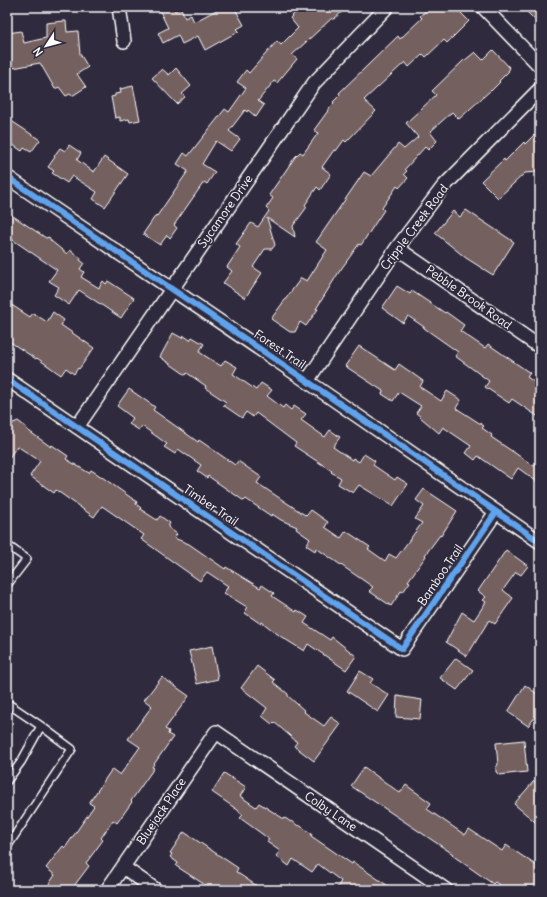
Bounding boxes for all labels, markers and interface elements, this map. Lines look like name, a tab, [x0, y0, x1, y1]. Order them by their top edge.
north arrow	[26, 26, 66, 66]
text: N	[30, 45, 46, 59]
street label: Sycamore Drive	[194, 172, 256, 250]
street label: Cripple Creek Road	[377, 181, 451, 273]
street label: Pebble Brook Road	[423, 262, 515, 332]
street label: Forest Trail	[251, 326, 309, 372]
street label: Timber Trail	[181, 481, 241, 529]
street label: Bamboo Trail	[414, 542, 466, 608]
street label: Bluejack Place	[133, 775, 189, 847]
street label: Colby Lane	[302, 788, 360, 834]

